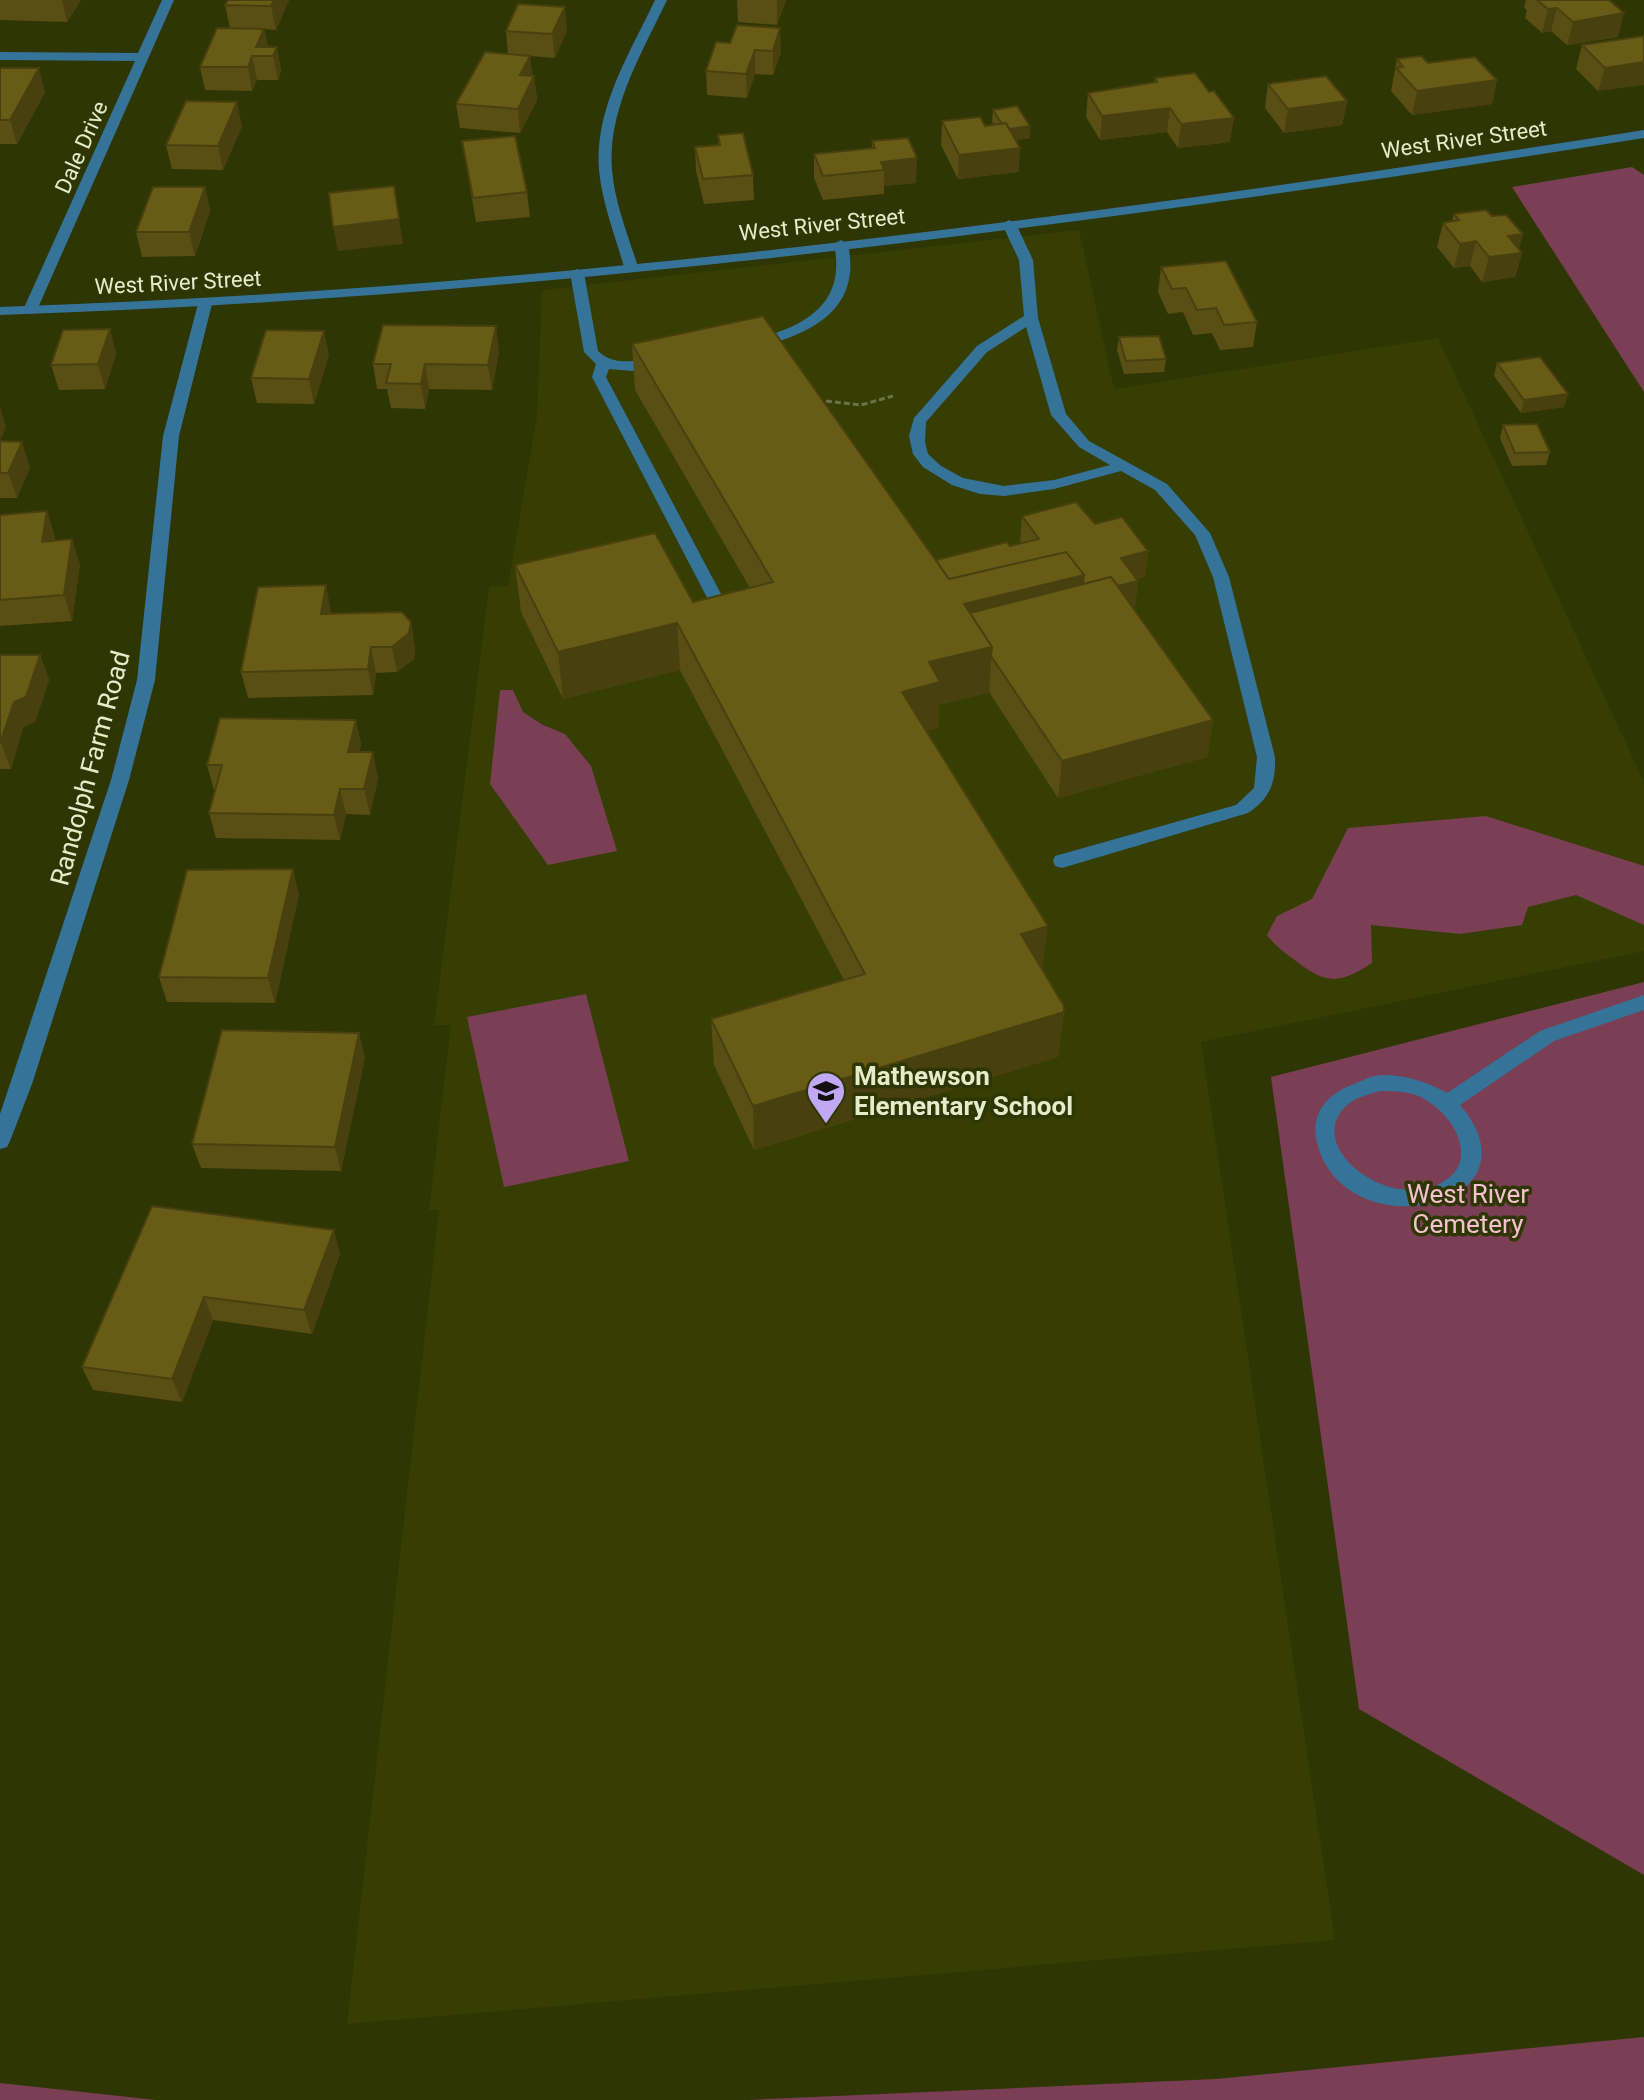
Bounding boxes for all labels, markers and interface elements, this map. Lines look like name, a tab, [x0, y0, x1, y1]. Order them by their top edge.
street label: Dale Drive	[50, 97, 113, 197]
street label: West River Street	[1380, 116, 1548, 163]
street label: West River Street	[738, 203, 906, 246]
street label: West River Street	[94, 266, 262, 299]
street label: Randolph Farm Road	[44, 647, 136, 889]
place label: Mathewson Elementary School	[854, 1061, 1073, 1121]
school or university icon: Mathewson Elementary School	[805, 1070, 847, 1125]
park label: West River Cemetery	[1407, 1179, 1529, 1239]

